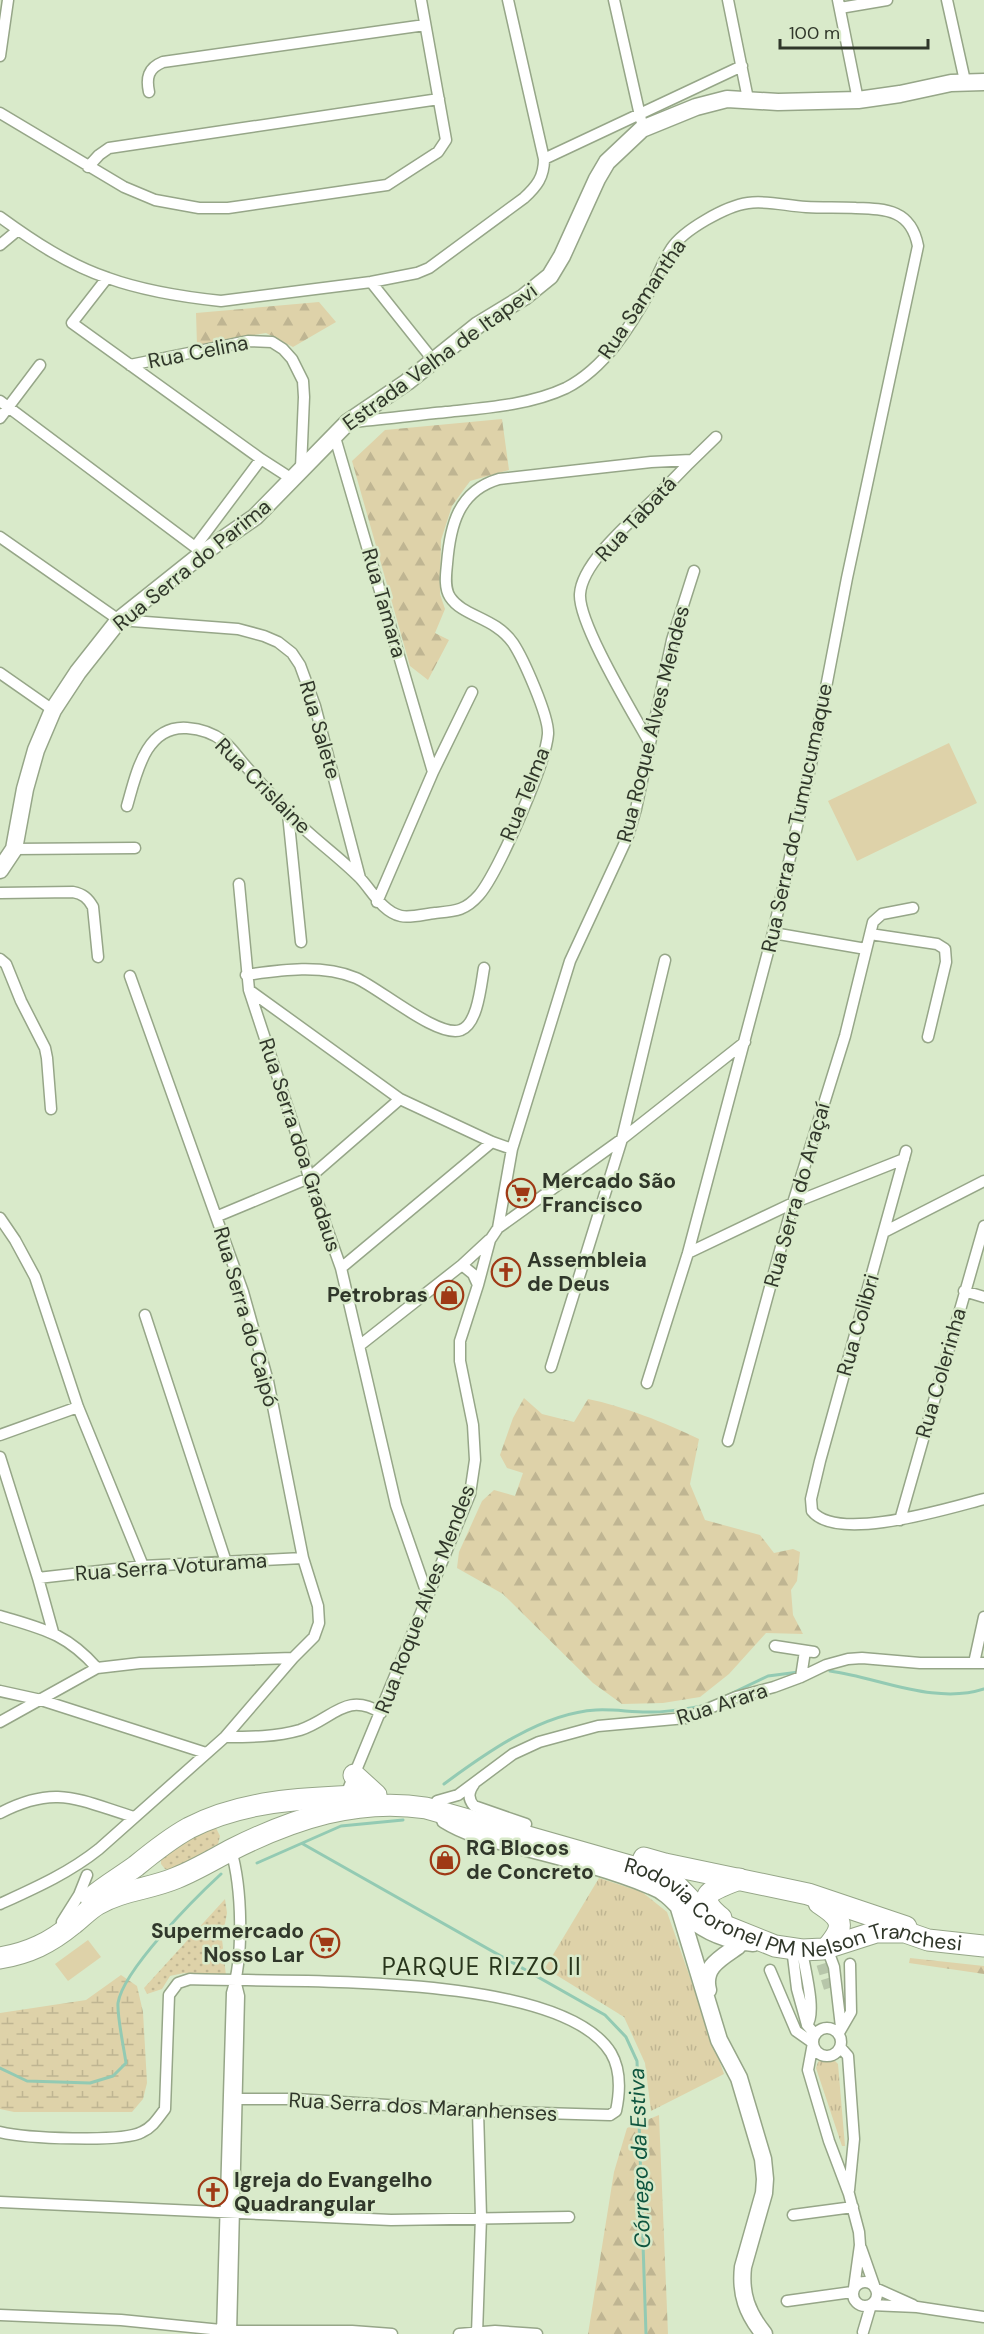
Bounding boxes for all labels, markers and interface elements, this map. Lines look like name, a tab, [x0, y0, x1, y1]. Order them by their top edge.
scale bar	[780, 12, 928, 50]
text: 100 m	[789, 21, 840, 45]
street label: Rua Samantha	[592, 234, 692, 364]
street label: Estrada Velha de Itapevi	[337, 277, 543, 437]
street label: Rua Celina	[145, 329, 251, 375]
street label: Rua Tabatá	[589, 470, 683, 568]
street label: Rua Serra do Parima	[107, 493, 277, 637]
street label: Rua Tamara	[355, 545, 413, 661]
street label: Rua Roque Alves Mendes	[610, 603, 696, 845]
street label: Rua Salete	[293, 677, 347, 783]
street label: Rua Serra do Tumucumaque	[755, 681, 839, 955]
street label: Rua Crislaine	[209, 732, 317, 840]
street label: Rua Telma	[494, 743, 556, 845]
street label: Rua Serra doa Gradaus	[252, 1035, 348, 1255]
street label: Rua Serra do Araçaí	[757, 1099, 837, 1290]
place label: Mercado São Francisco	[542, 1167, 676, 1219]
supermarket icon: Mercado São Francisco	[505, 1177, 537, 1209]
street label: Rua Serra do Caipó	[207, 1223, 285, 1411]
place label: Assembleia de Deus	[527, 1246, 647, 1298]
church icon: Assembleia de Deus	[490, 1256, 522, 1288]
street label: Rua Colibri	[830, 1271, 886, 1379]
shop icon: Petrobras	[433, 1279, 465, 1311]
place label: Petrobras	[327, 1281, 428, 1309]
street label: Rua Colerinha	[909, 1305, 973, 1441]
street label: Rua Roque Alves Mendes	[368, 1481, 482, 1717]
street label: Rua Serra Voturama	[74, 1546, 268, 1588]
street label: Rua Arara	[673, 1676, 771, 1732]
place label: RG Blocos de Concreto	[466, 1834, 594, 1886]
shop icon: RG Blocos de Concreto	[429, 1844, 461, 1876]
street label: Rodovia Coronel PM Nelson Tranchesi	[621, 1851, 963, 1964]
place label: Supermercado Nosso Lar	[151, 1917, 304, 1969]
supermarket icon: Supermercado Nosso Lar	[309, 1927, 341, 1959]
district label: PARQUE RIZZO II	[382, 1951, 582, 1982]
water label: Córrego da Estiva	[622, 2067, 657, 2249]
street label: Rua Serra dos Maranhenses	[288, 2086, 558, 2128]
place label: Igreja do Evangelho Quadrangular	[234, 2166, 433, 2218]
church icon: Igreja do Evangelho Quadrangular	[197, 2176, 229, 2208]

